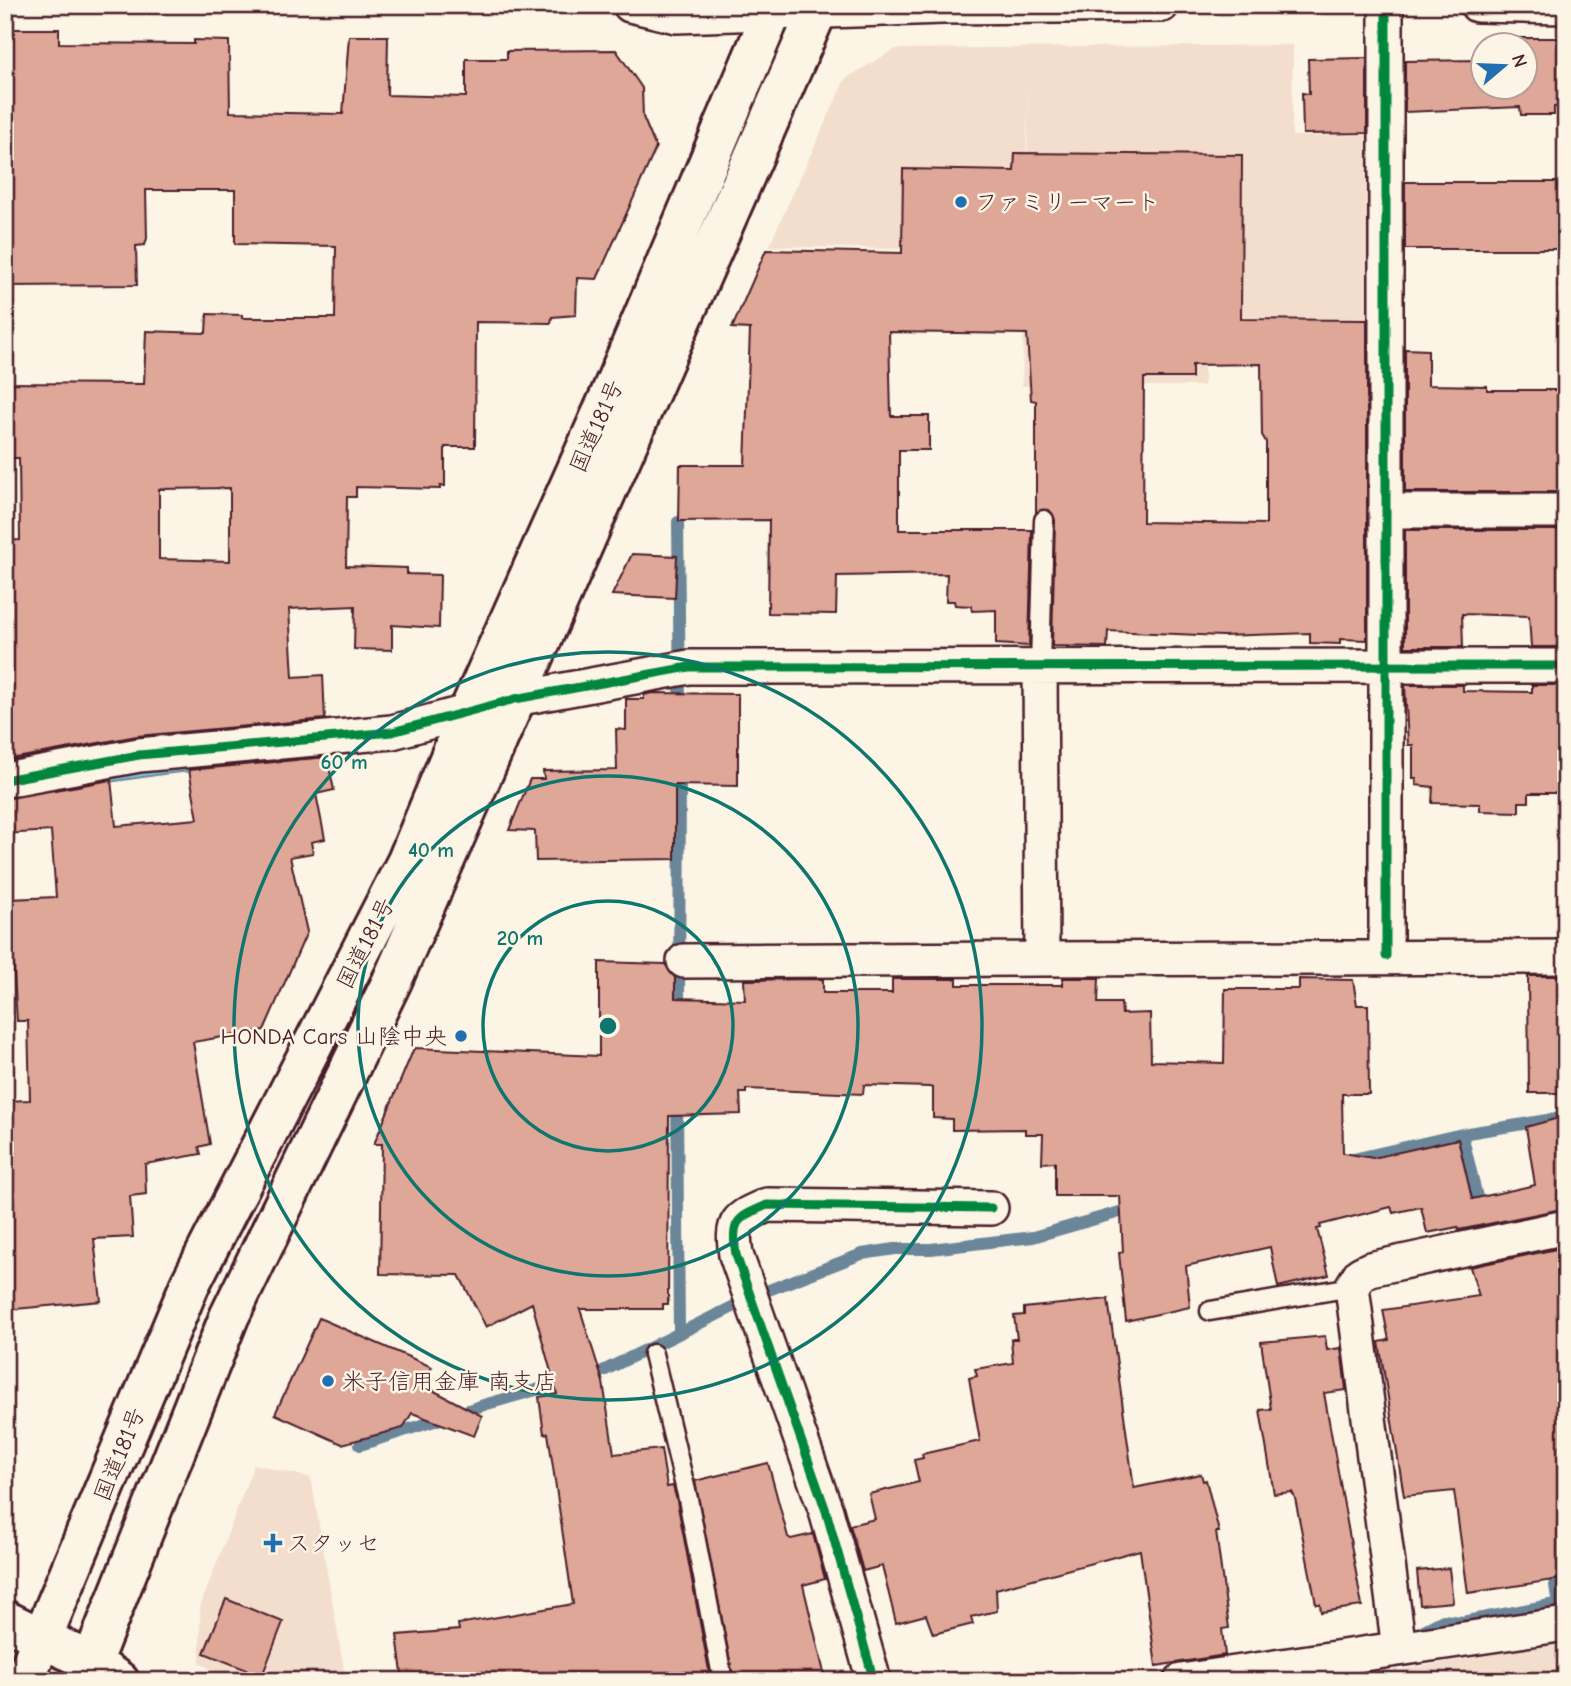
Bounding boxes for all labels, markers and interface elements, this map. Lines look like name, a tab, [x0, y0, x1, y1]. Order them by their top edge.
north arrow	[1470, 32, 1540, 102]
text: N	[1507, 51, 1532, 70]
place label: ファミリーマート	[975, 189, 1159, 216]
marker: ファミリーマート	[953, 194, 969, 210]
street label: 国道181号	[564, 375, 629, 477]
text: 60 m	[320, 750, 368, 774]
text: 40 m	[408, 838, 454, 862]
street label: 国道181号	[331, 893, 400, 993]
text: 20 m	[497, 926, 543, 950]
centre of rings	[596, 1014, 620, 1038]
place label: HONDA Cars 山陰中央	[221, 1023, 447, 1050]
marker: HONDA Cars 山陰中央	[453, 1028, 469, 1044]
place label: 米子信用金庫 南支店	[342, 1368, 557, 1395]
marker: 米子信用金庫 南支店	[320, 1373, 336, 1389]
street label: 国道181号	[88, 1403, 151, 1505]
place label: スタッセ	[287, 1530, 379, 1557]
marker: スタッセ	[265, 1535, 281, 1551]

